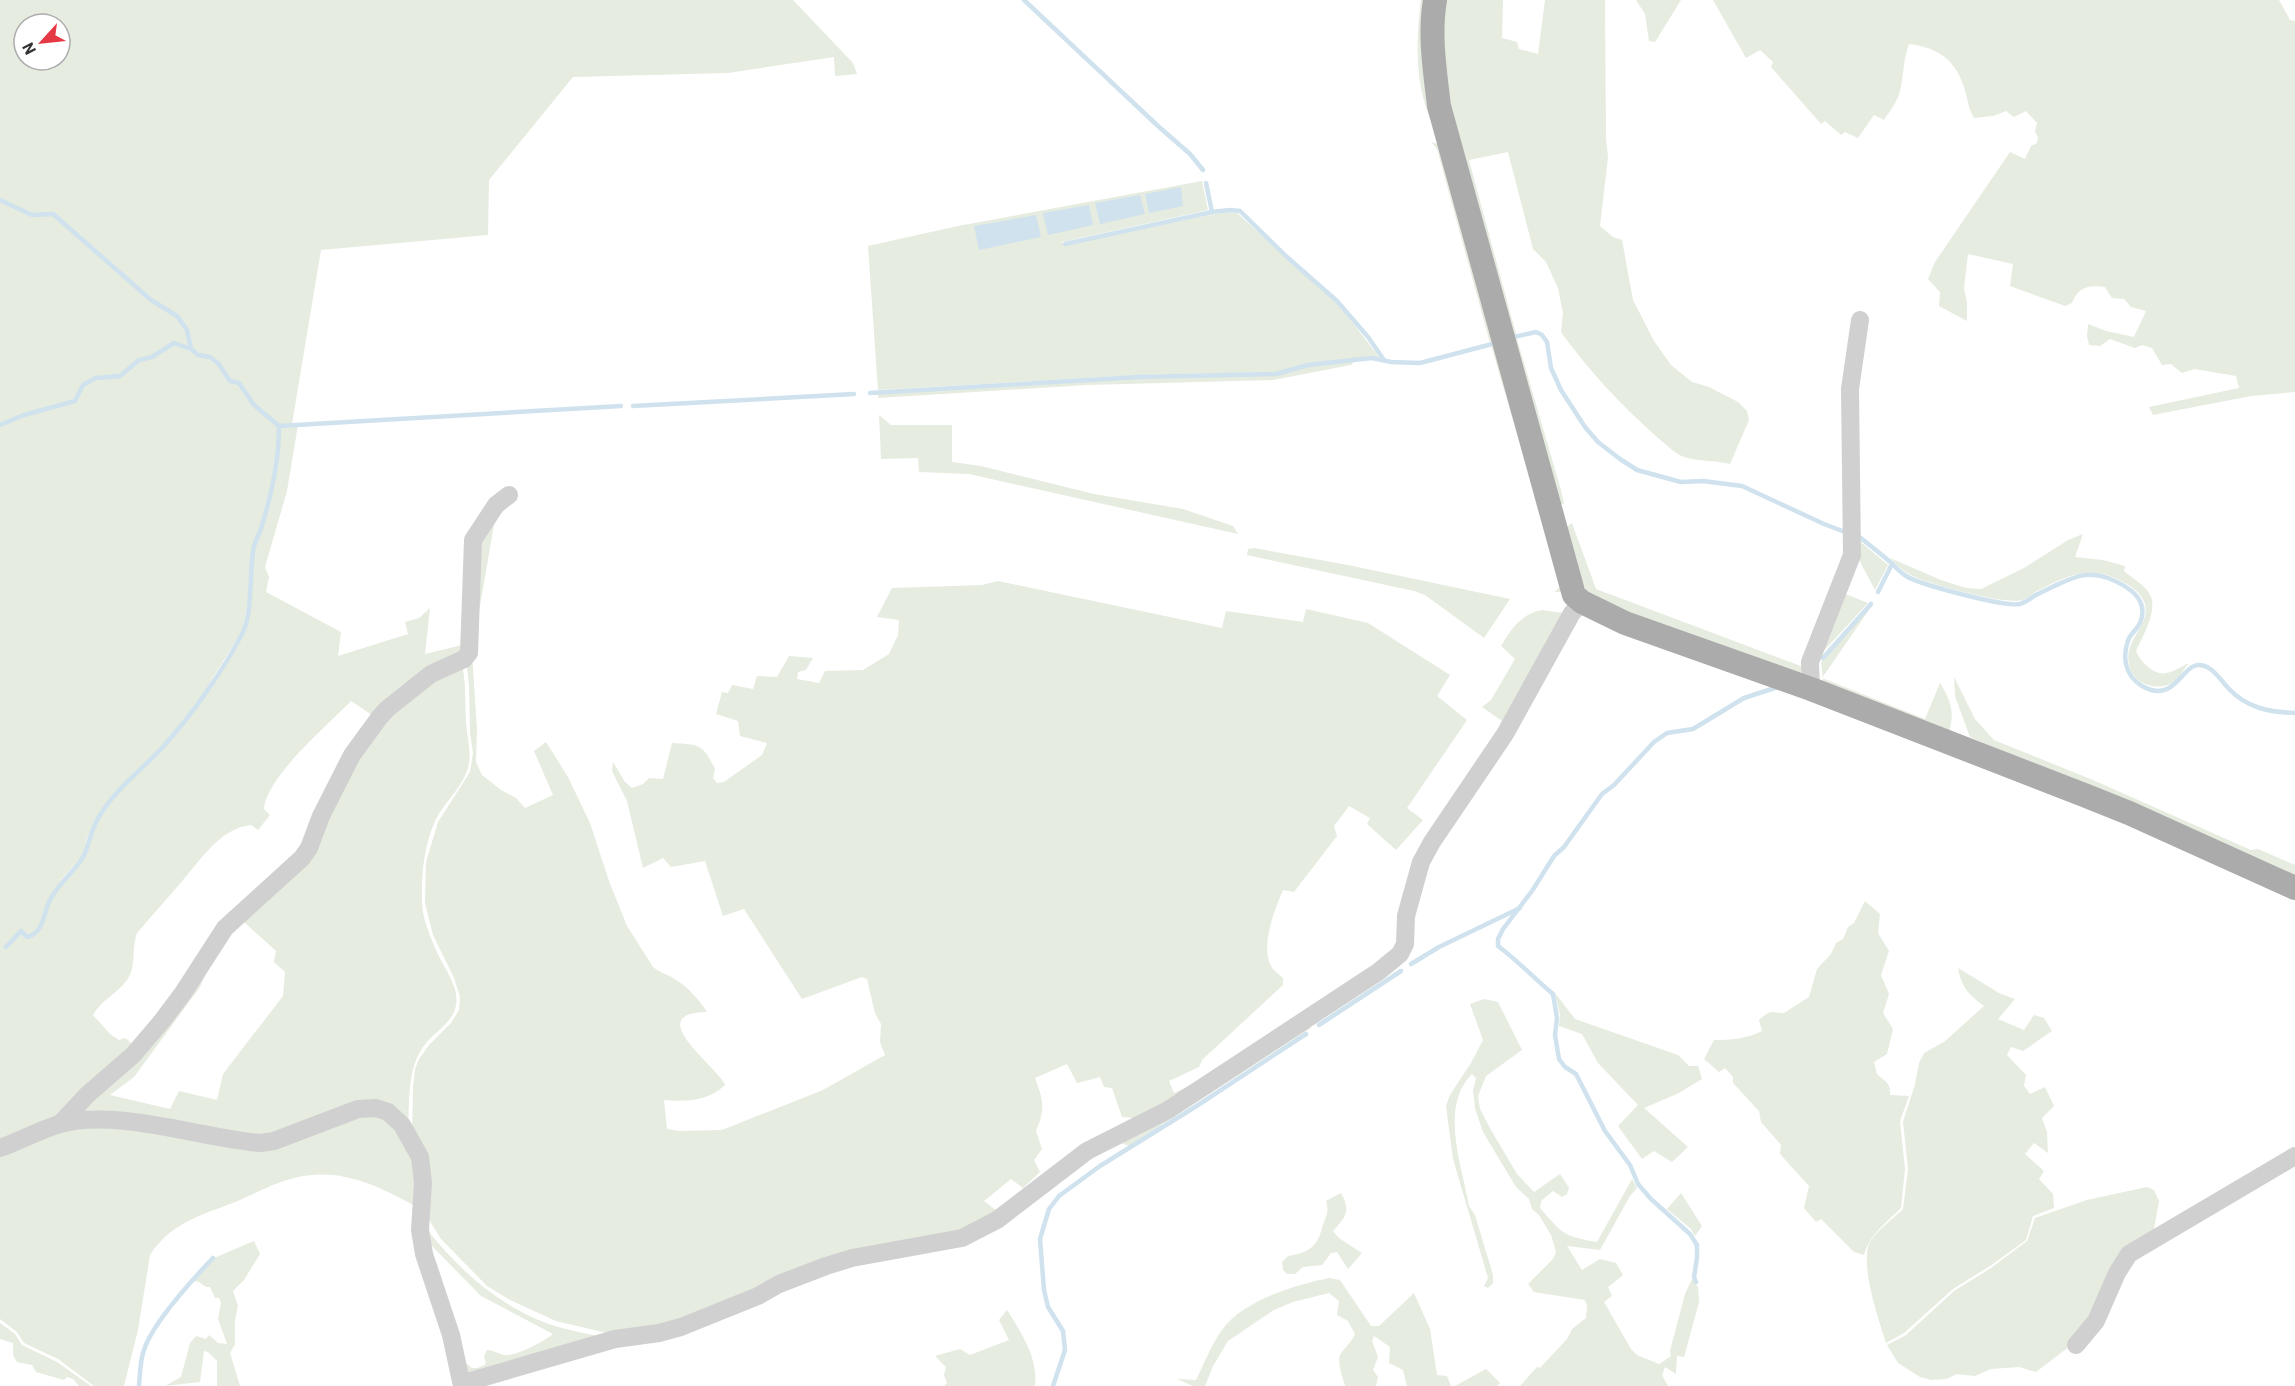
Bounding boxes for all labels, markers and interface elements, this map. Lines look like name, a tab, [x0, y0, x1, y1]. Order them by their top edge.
north arrow	[12, 12, 72, 72]
text: N	[17, 40, 39, 58]

